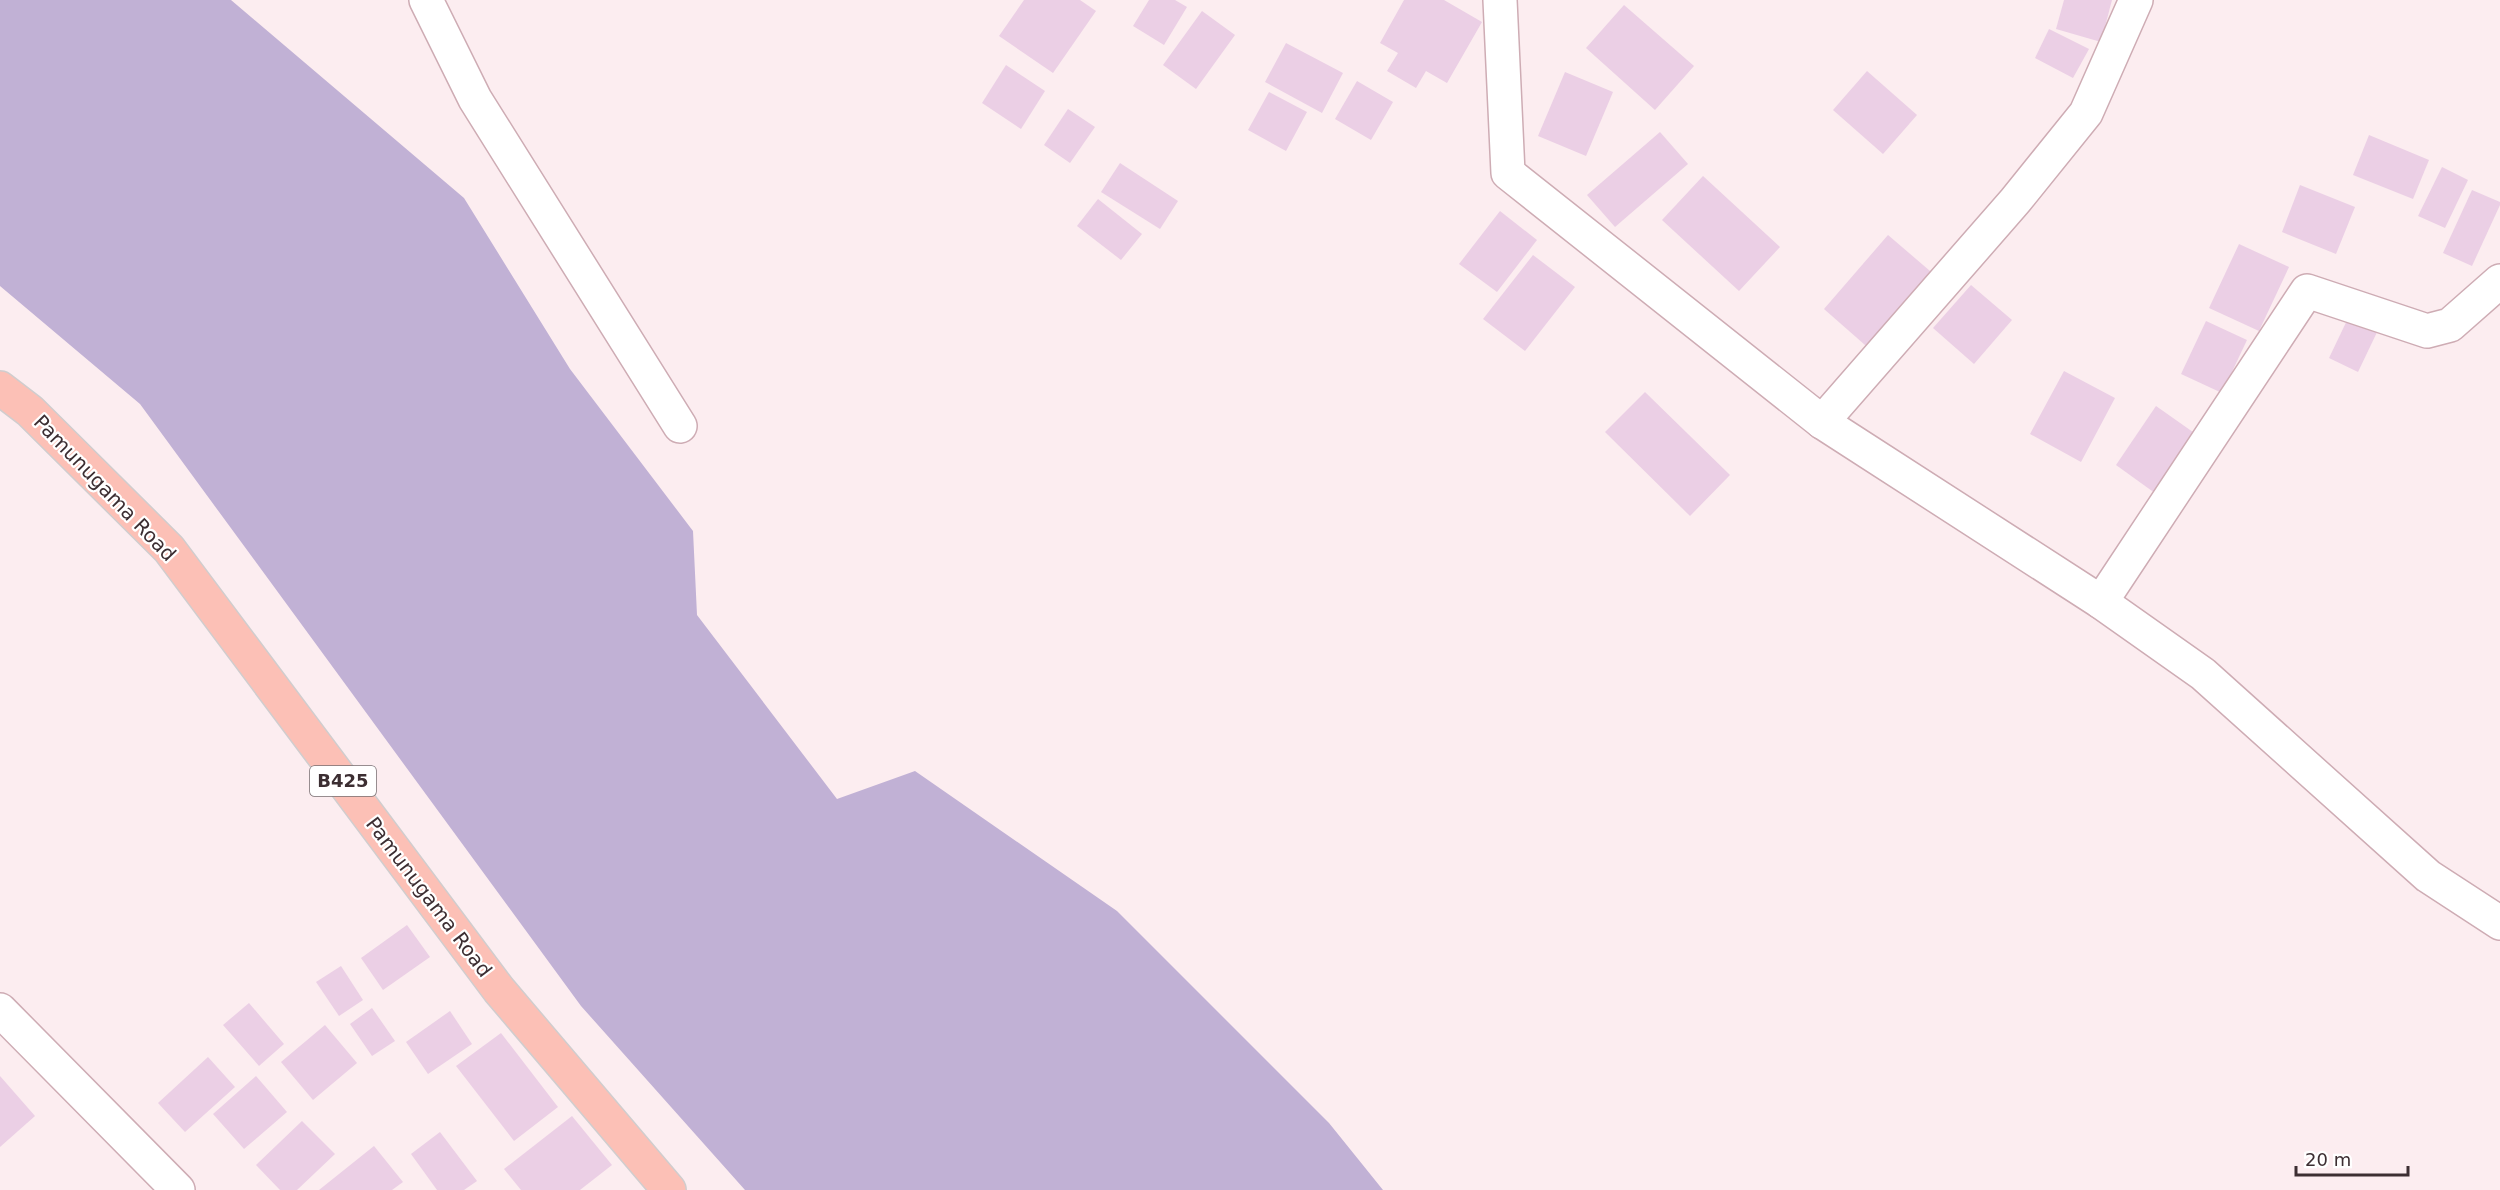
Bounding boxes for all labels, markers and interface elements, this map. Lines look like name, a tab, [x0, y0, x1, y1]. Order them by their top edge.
street label: Pamunugama Road	[29, 410, 181, 566]
road number: B425	[310, 766, 376, 796]
street label: Pamunugama Road	[361, 812, 497, 982]
scale bar	[2296, 1139, 2408, 1177]
text: 20 m	[2305, 1149, 2351, 1170]

